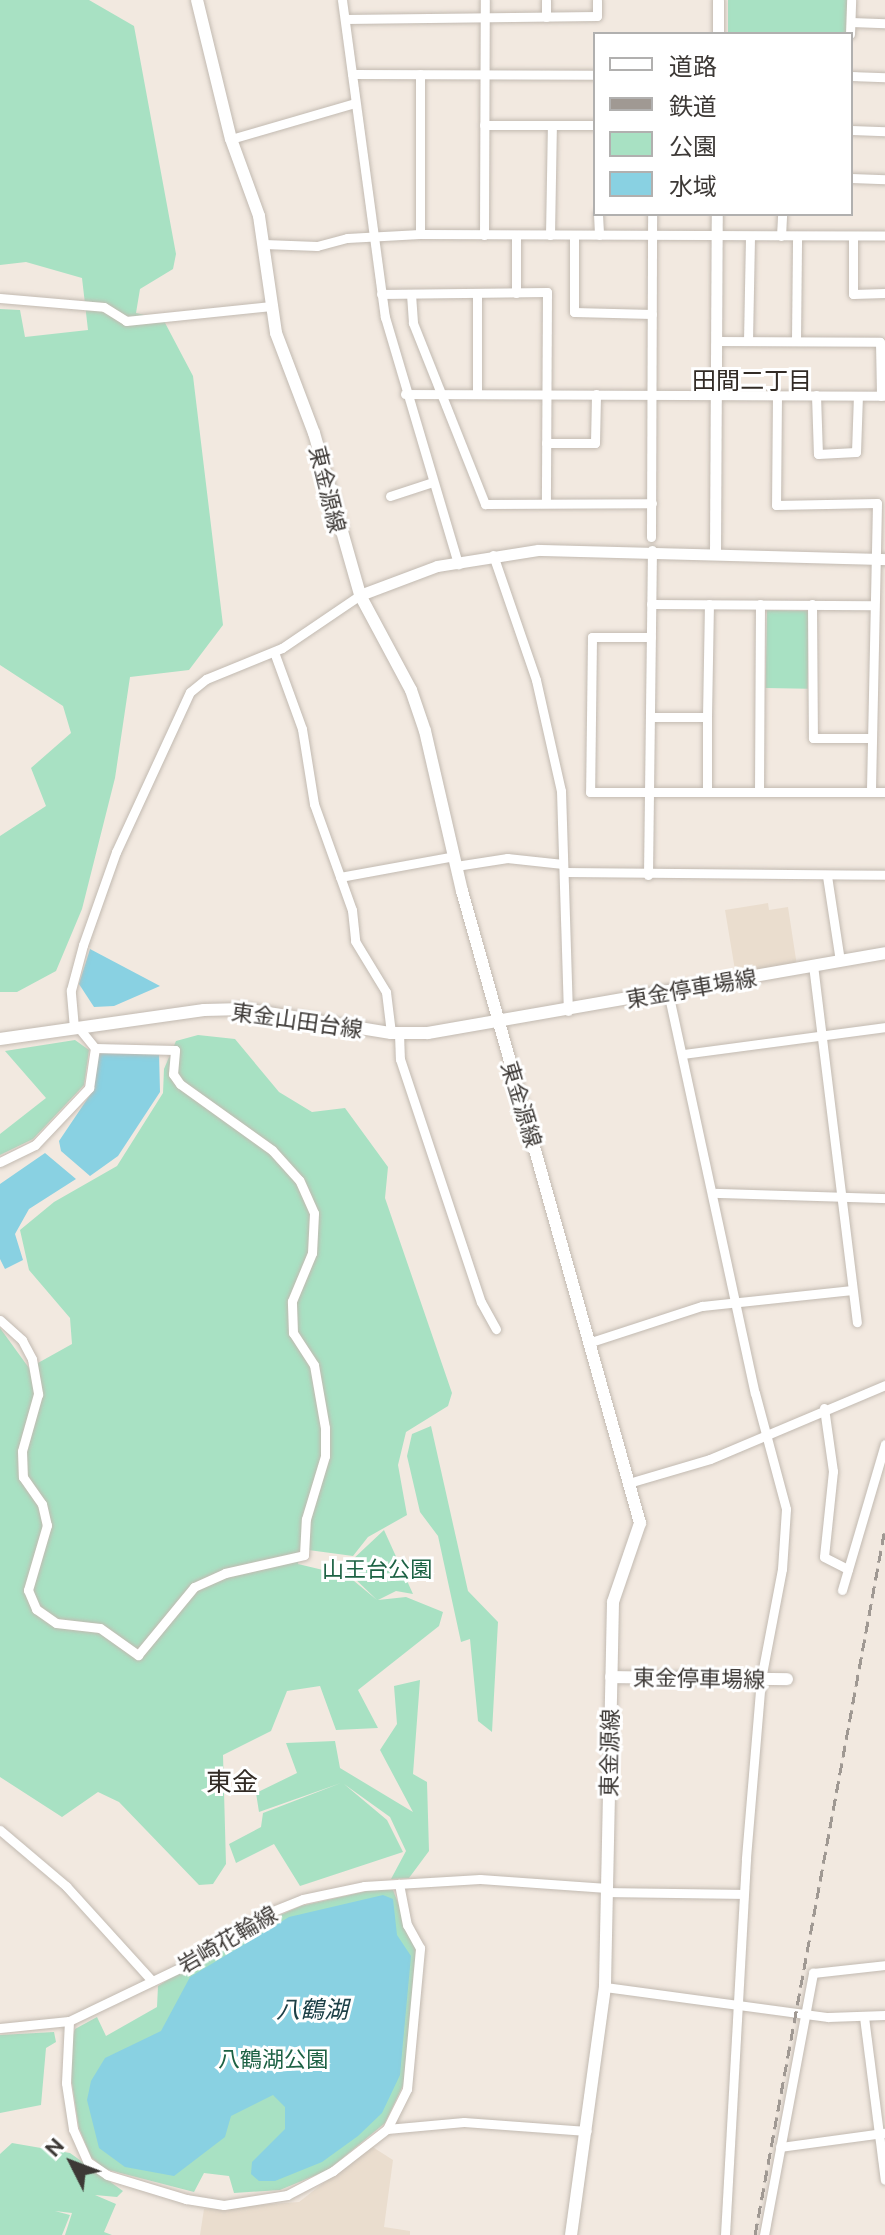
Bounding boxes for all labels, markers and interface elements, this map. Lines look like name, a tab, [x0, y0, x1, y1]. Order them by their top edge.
legend	[593, 32, 853, 216]
text: 道路	[669, 53, 717, 80]
text: 鉄道	[669, 93, 717, 120]
text: 公園	[669, 133, 717, 160]
text: 水域	[669, 173, 717, 200]
district label: 田間二丁目	[692, 367, 812, 395]
street label: 東金源線	[305, 443, 351, 535]
street label: 東金停車場線	[624, 964, 758, 1012]
street label: 東金山田台線	[230, 998, 364, 1042]
street label: 東金源線	[497, 1058, 547, 1150]
park label: 山王台公園	[322, 1556, 432, 1582]
street label: 東金停車場線	[633, 1664, 765, 1692]
street label: 東金源線	[595, 1709, 623, 1797]
district label: 東金	[206, 1766, 258, 1798]
street label: 岩崎花輪線	[173, 1900, 281, 1978]
water label: 八鶴湖	[276, 1996, 348, 2024]
park label: 八鶴湖公園	[218, 2046, 328, 2072]
north arrow	[32, 2123, 112, 2203]
text: N	[39, 2132, 69, 2161]

